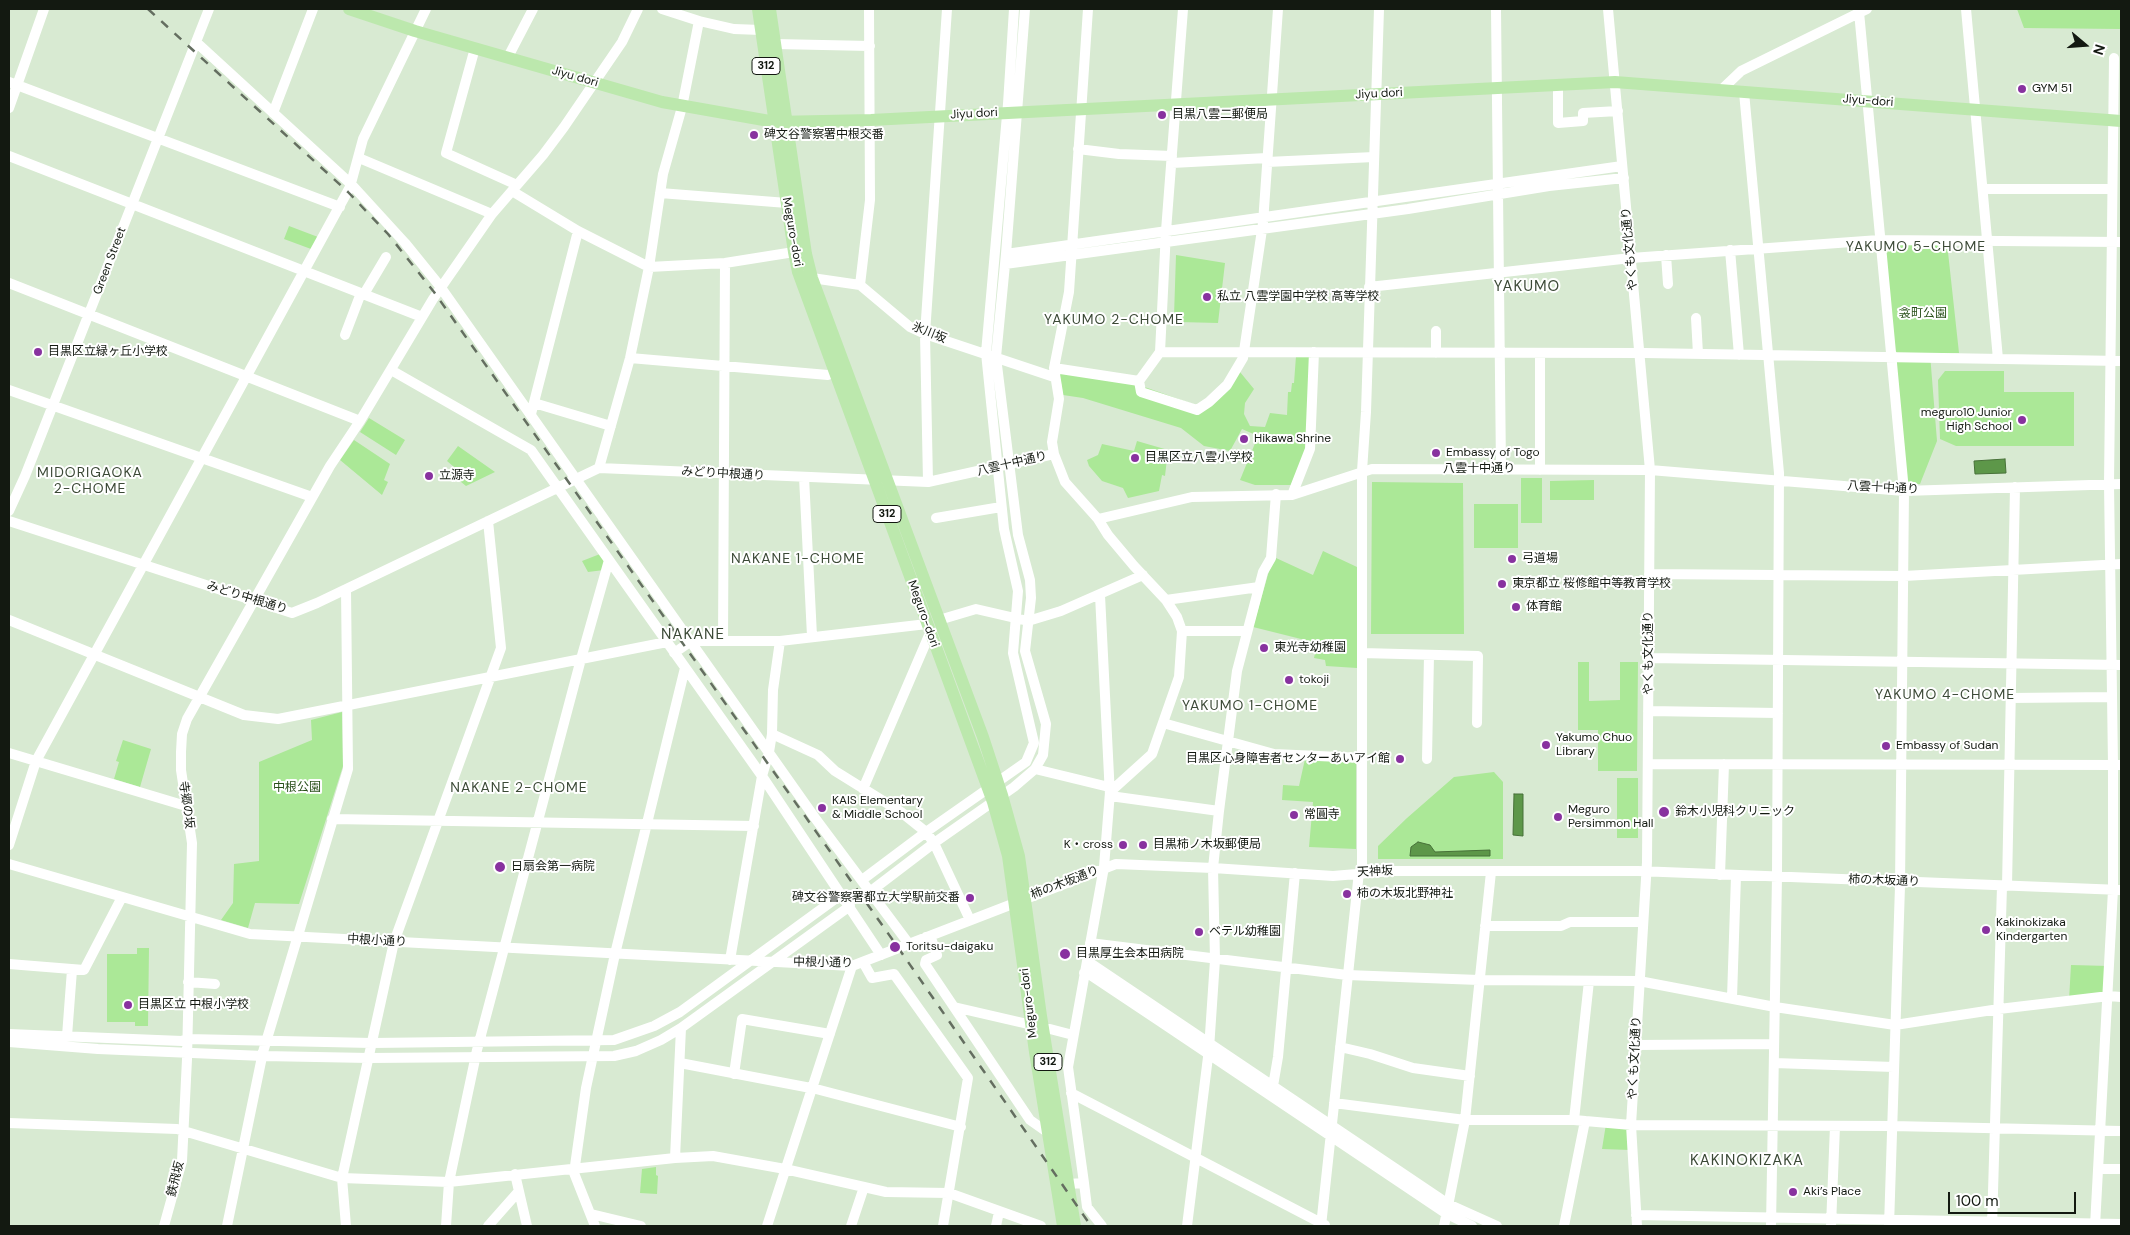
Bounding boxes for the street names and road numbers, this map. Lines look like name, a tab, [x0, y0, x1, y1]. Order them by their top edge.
road number: 312	[752, 58, 780, 74]
street label: Jiyu dori	[550, 64, 600, 90]
street label: Jiyu dori	[1355, 86, 1403, 102]
street label: Jiyu-dori	[1842, 92, 1894, 110]
street label: Jiyu dori	[950, 106, 998, 122]
street label: Meguro-dori	[779, 196, 805, 268]
street label: やくも文化通り	[1619, 207, 1641, 291]
street label: Green Street	[91, 225, 129, 297]
street label: 氷川坂	[910, 320, 948, 346]
street label: 八雲十中通り	[975, 449, 1049, 479]
street label: 八雲十中通り	[1443, 462, 1515, 476]
street label: みどり中根通り	[681, 465, 765, 483]
street label: 八雲十中通り	[1847, 479, 1919, 497]
road number: 312	[873, 506, 901, 522]
street label: みどり中根通り	[205, 579, 289, 617]
street label: Meguro-dori	[904, 579, 942, 649]
street label: やくも文化通り	[1642, 611, 1656, 695]
street label: 寺郷の坂	[176, 780, 196, 830]
street label: 柿の木坂通り	[1029, 863, 1101, 903]
street label: 天神坂	[1357, 864, 1393, 880]
street label: 柿の木坂通り	[1848, 873, 1920, 889]
street label: 中根小通り	[347, 932, 407, 950]
street label: 中根小通り	[793, 955, 853, 971]
street label: Meguro-dori	[1018, 967, 1040, 1039]
street label: やくも文化通り	[1626, 1016, 1644, 1100]
road number: 312	[1034, 1054, 1062, 1070]
street label: 鉄飛坂	[165, 1160, 187, 1198]

